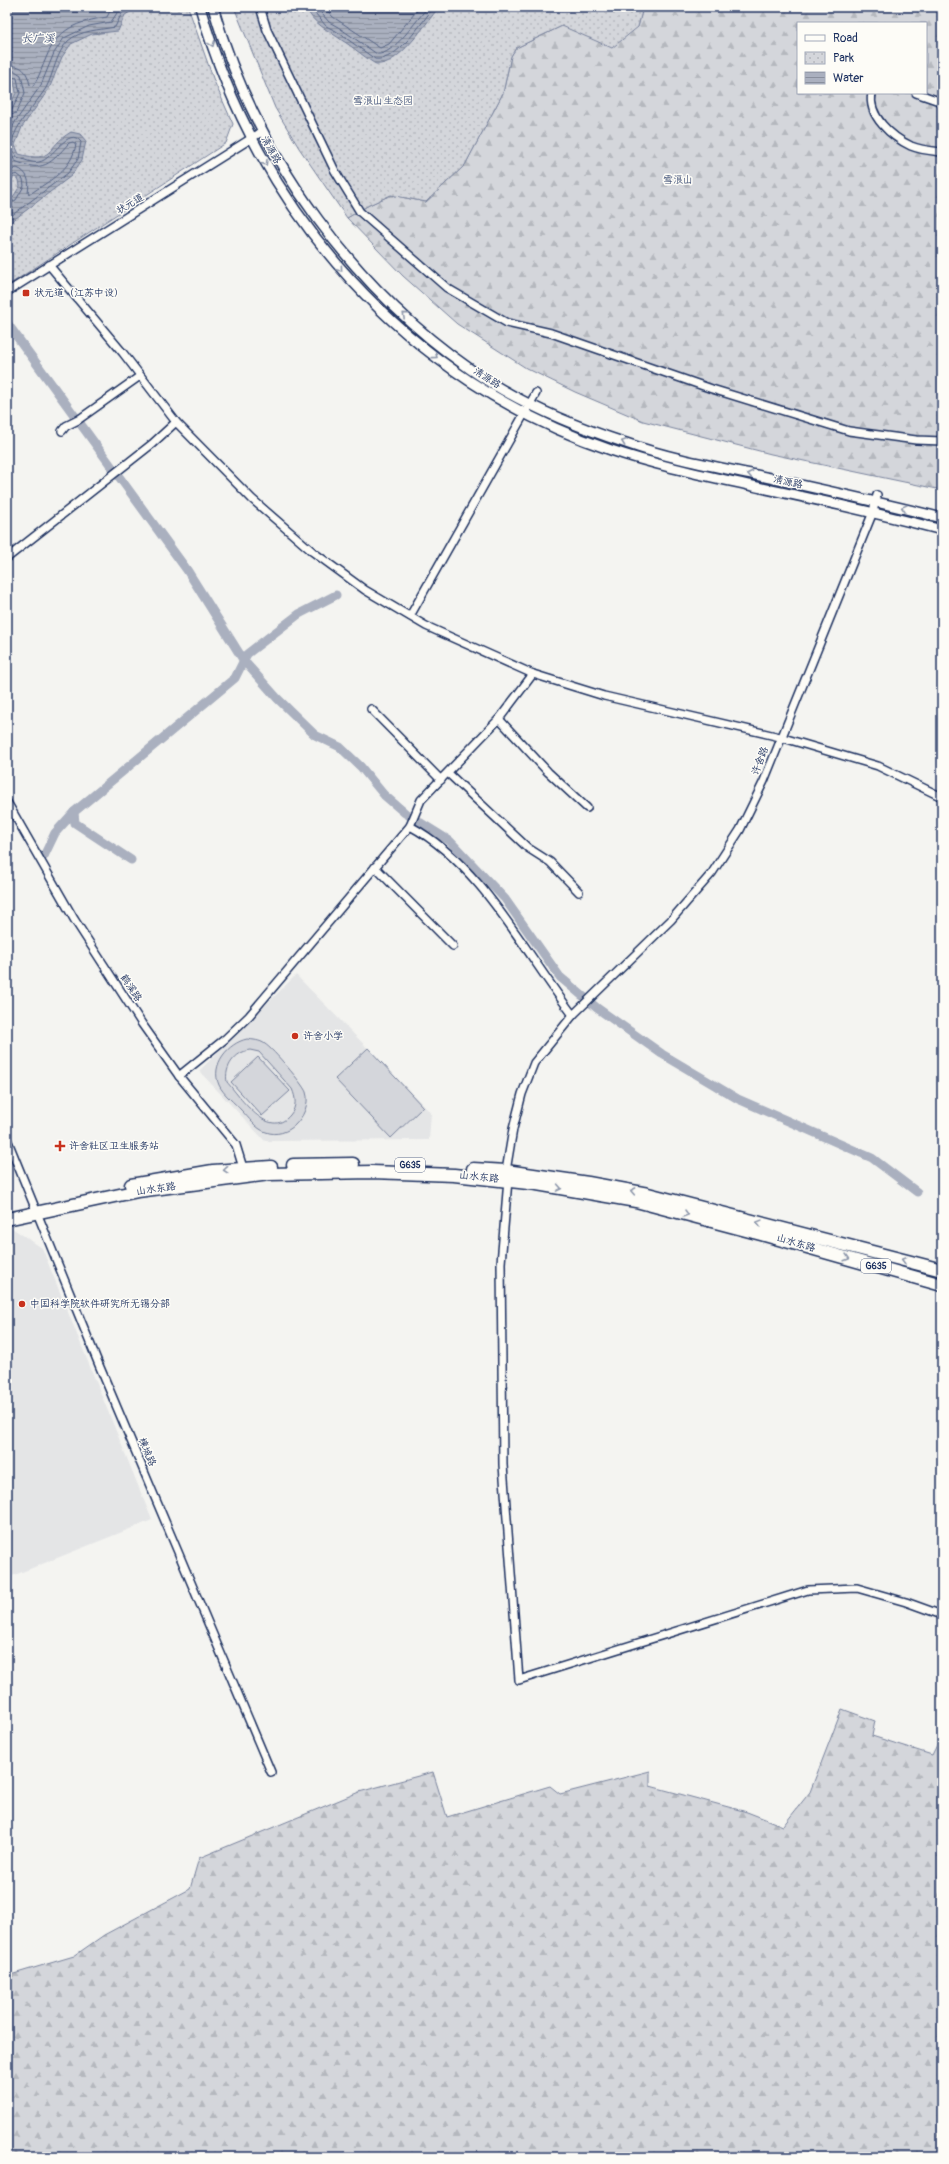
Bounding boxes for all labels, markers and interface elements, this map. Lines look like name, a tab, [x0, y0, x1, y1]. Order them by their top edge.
legend	[797, 22, 927, 94]
text: Road	[833, 31, 858, 46]
water label: 长广溪	[22, 32, 55, 45]
one-way arrow	[207, 41, 215, 48]
text: Park	[833, 51, 854, 66]
text: Water	[833, 71, 864, 86]
park label: 雪浪山生态园	[353, 95, 413, 107]
street label: 清源路	[258, 134, 284, 166]
one-way arrow	[260, 159, 267, 166]
park label: 雪浪山	[663, 174, 693, 186]
street label: 状元道	[114, 191, 146, 217]
one-way arrow	[335, 264, 342, 271]
place label: 状元道（江苏中设）	[34, 287, 124, 299]
marker: 状元道（江苏中设）	[21, 288, 31, 298]
one-way arrow	[402, 312, 410, 320]
one-way arrow	[431, 352, 438, 359]
street label: 清源路	[471, 365, 503, 391]
one-way arrow	[621, 439, 628, 447]
one-way arrow	[747, 470, 753, 479]
street label: 清源路	[772, 473, 804, 491]
one-way arrow	[901, 505, 908, 513]
street label: 许舍路	[749, 745, 771, 777]
street label: 鹤溪路	[118, 972, 144, 1004]
place label: 许舍小学	[303, 1030, 343, 1042]
marker: 许舍小学	[290, 1031, 300, 1041]
marker: 许舍社区卫生服务站	[54, 1140, 66, 1152]
place label: 许舍社区卫生服务站	[69, 1140, 159, 1152]
road number: G635	[395, 1158, 425, 1172]
one-way arrow	[222, 1166, 229, 1175]
street label: 山水东路	[458, 1169, 500, 1185]
street label: 山水东路	[135, 1180, 177, 1198]
one-way arrow	[556, 1183, 562, 1192]
one-way arrow	[630, 1188, 637, 1196]
one-way arrow	[682, 1209, 689, 1218]
one-way arrow	[756, 1220, 763, 1228]
street label: 山水东路	[775, 1232, 817, 1254]
one-way arrow	[843, 1253, 850, 1262]
one-way arrow	[901, 1256, 908, 1265]
road number: G635	[861, 1259, 891, 1273]
place label: 中国科学院软件研究所无锡分部	[30, 1298, 170, 1310]
marker: 中国科学院软件研究所无锡分部	[17, 1299, 27, 1309]
street label: 楝城路	[136, 1436, 158, 1468]

